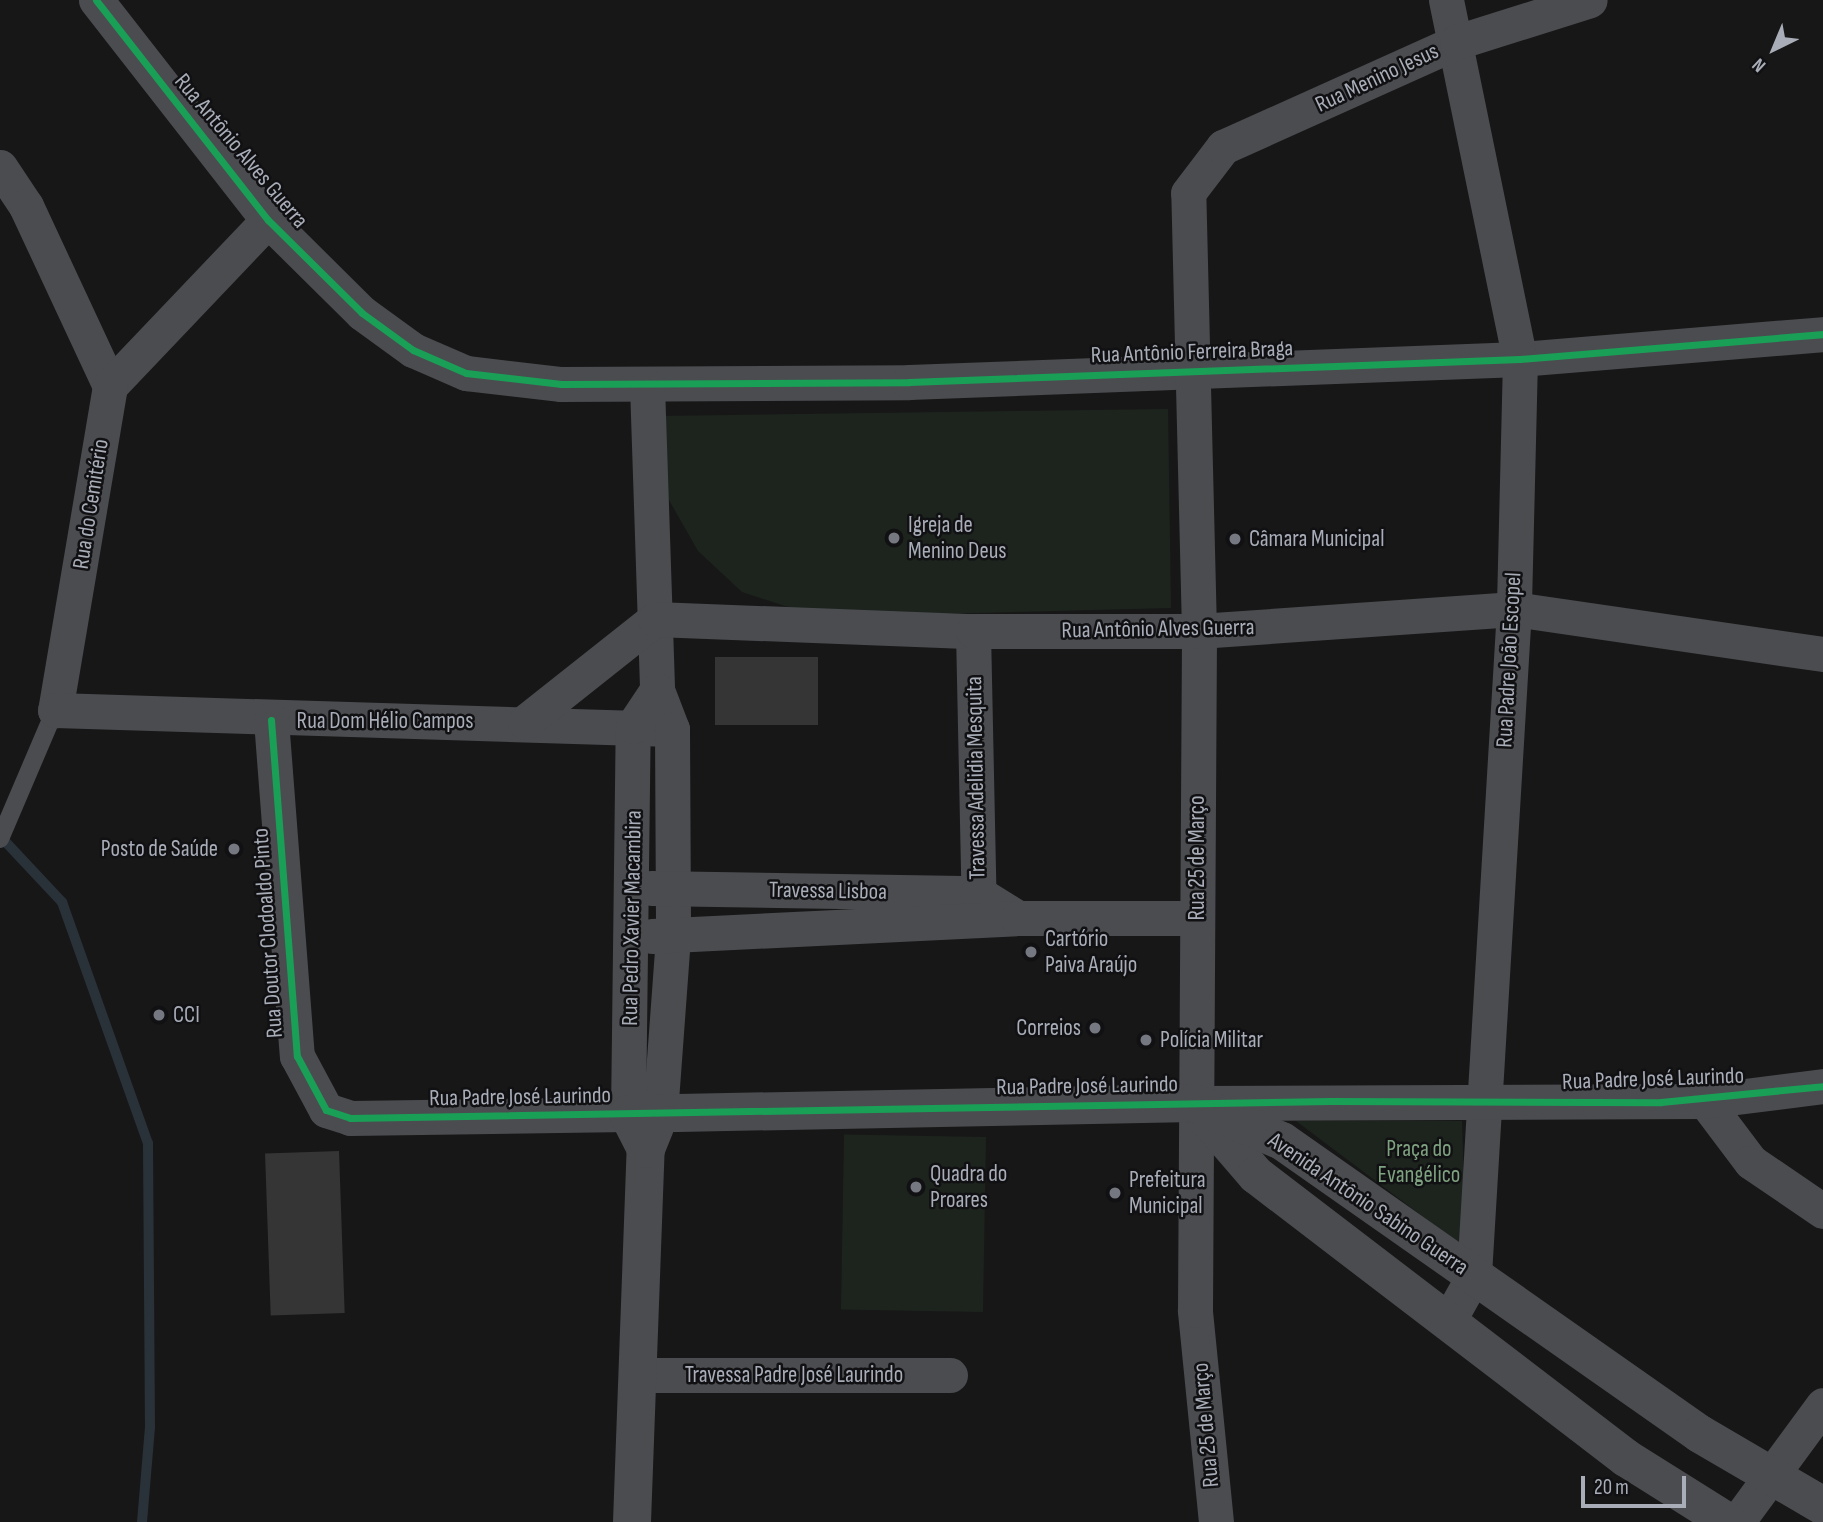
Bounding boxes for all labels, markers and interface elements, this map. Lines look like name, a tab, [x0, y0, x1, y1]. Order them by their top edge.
north arrow	[1739, 14, 1809, 84]
street label: Rua Menino Jesus	[1311, 37, 1443, 119]
text: N	[1748, 53, 1771, 77]
street label: Rua Antônio Alves Guerra	[168, 68, 314, 234]
street label: Rua Antônio Ferreira Braga	[1090, 335, 1294, 369]
street label: Rua do Cemitério	[67, 437, 115, 571]
place label: Igreja de Menino Deus	[908, 511, 1007, 565]
place label: Câmara Municipal	[1249, 525, 1384, 553]
marker: Igreja de Menino Deus	[886, 530, 902, 546]
marker: Câmara Municipal	[1227, 531, 1243, 547]
street label: Rua Padre João Escopel	[1491, 572, 1527, 748]
street label: Rua Antônio Alves Guerra	[1061, 614, 1255, 644]
street label: Travessa Adelidia Mesquita	[960, 676, 992, 880]
street label: Rua Dom Hélio Campos	[297, 707, 473, 735]
street label: Rua 25 de Março	[1183, 795, 1211, 921]
street label: Rua Pedro Xavier Macambira	[616, 810, 648, 1026]
street label: Rua Doutor Clodoaldo Pinto	[247, 827, 289, 1039]
place label: Posto de Saúde	[101, 835, 218, 863]
marker: Posto de Saúde	[224, 839, 244, 859]
street label: Travessa Lisboa	[769, 876, 887, 906]
place label: Cartório Paiva Araújo	[1045, 925, 1137, 979]
marker: Cartório Paiva Araújo	[1023, 944, 1039, 960]
place label: CCI	[173, 1001, 200, 1029]
marker: CCI	[151, 1007, 167, 1023]
place label: Correios	[1016, 1014, 1081, 1042]
marker: Correios	[1087, 1020, 1103, 1036]
place label: Polícia Militar	[1160, 1026, 1263, 1054]
marker: Polícia Militar	[1138, 1032, 1154, 1048]
street label: Rua Padre José Laurindo	[1562, 1062, 1744, 1096]
street label: Rua Padre José Laurindo	[996, 1071, 1178, 1101]
street label: Rua Padre José Laurindo	[429, 1082, 611, 1112]
street label: Avenida Antônio Sabino Guerra	[1263, 1127, 1473, 1281]
park label: Praça do Evangélico	[1378, 1135, 1460, 1189]
place label: Quadra do Proares	[930, 1160, 1007, 1214]
place label: Prefeitura Municipal	[1129, 1166, 1206, 1220]
marker: Quadra do Proares	[908, 1179, 924, 1195]
marker: Prefeitura Municipal	[1107, 1185, 1123, 1201]
street label: Travessa Padre José Laurindo	[685, 1361, 903, 1389]
street label: Rua 25 de Março	[1187, 1362, 1225, 1488]
scale bar	[1585, 1462, 1690, 1506]
text: 20 m	[1594, 1475, 1629, 1500]

